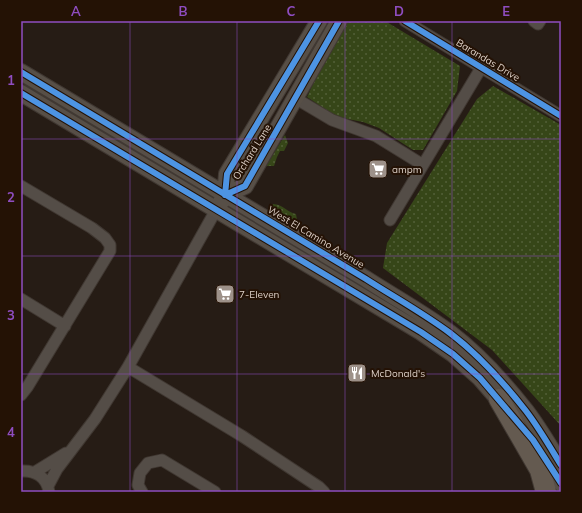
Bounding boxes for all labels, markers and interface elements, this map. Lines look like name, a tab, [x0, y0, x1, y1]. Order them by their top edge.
text: A	[71, 3, 81, 19]
text: B	[179, 3, 188, 19]
text: C	[287, 3, 296, 19]
text: D	[394, 3, 404, 19]
text: E	[502, 3, 510, 19]
street label: Barandas Drive	[454, 36, 522, 84]
text: 1	[7, 72, 15, 88]
street label: Orchard Lane	[230, 122, 274, 182]
supermarket icon: ampm	[367, 158, 389, 180]
place label: ampm	[392, 163, 422, 176]
text: 2	[7, 189, 15, 205]
street label: West El Camino Avenue	[265, 203, 367, 271]
supermarket icon: 7-Eleven	[214, 283, 236, 305]
place label: 7-Eleven	[239, 288, 280, 301]
text: 3	[7, 307, 15, 323]
restaurant icon: McDonald's	[346, 362, 368, 384]
place label: McDonald's	[371, 367, 425, 380]
text: 4	[7, 424, 15, 440]

